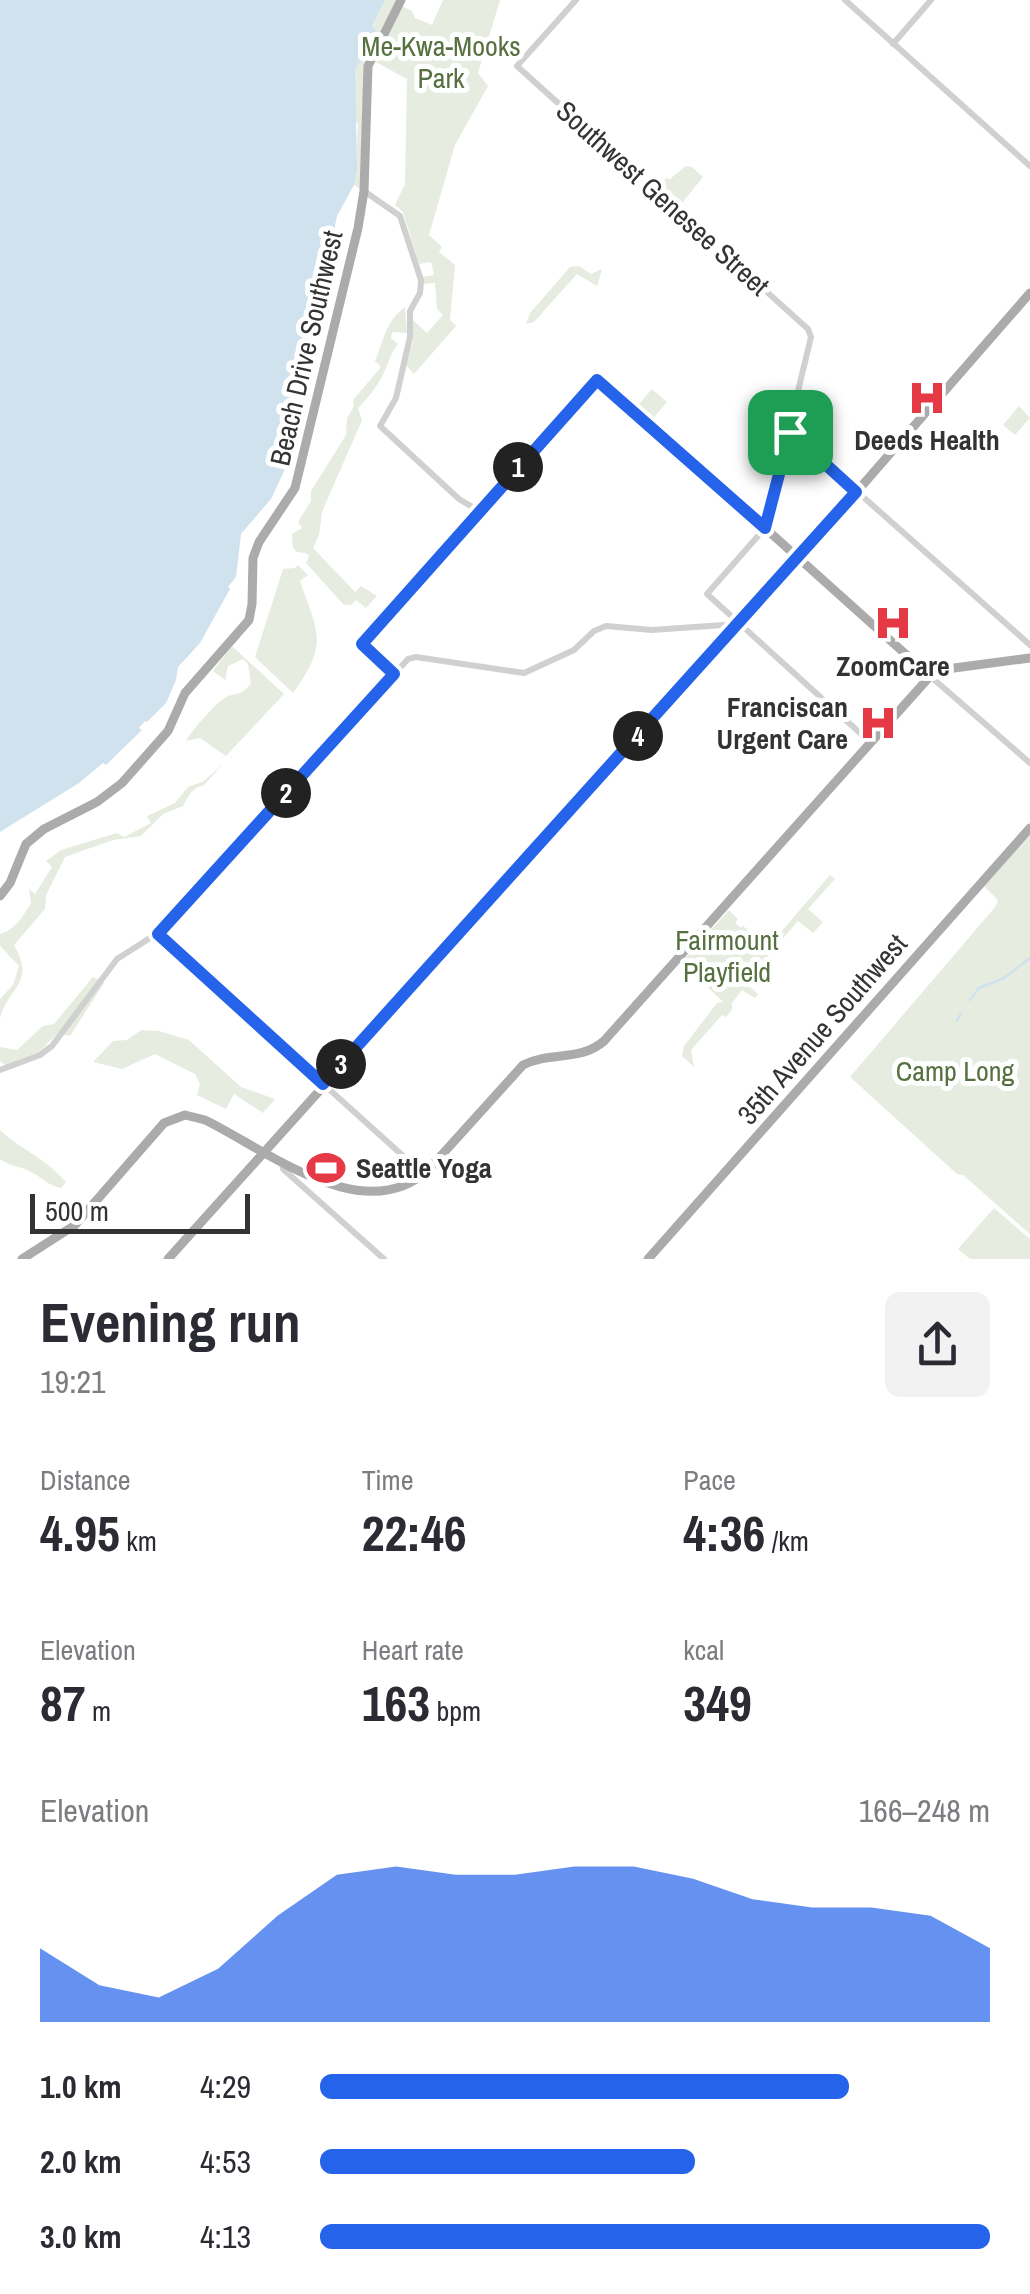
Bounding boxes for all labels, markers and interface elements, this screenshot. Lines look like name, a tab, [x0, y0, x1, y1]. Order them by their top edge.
park label: Me-Kwa-Mooks Park	[361, 27, 521, 97]
street label: Southwest Genesee Street	[548, 92, 778, 304]
street label: Beach Drive Southwest	[260, 227, 352, 469]
hospital icon: Deeds Health	[906, 377, 948, 419]
pin	[748, 390, 833, 475]
icon: arrive	[763, 405, 818, 460]
place label: Deeds Health	[854, 421, 1000, 459]
pin: 1	[493, 442, 543, 492]
text: 1	[512, 448, 524, 486]
hospital icon: ZoomCare	[872, 602, 914, 644]
place label: ZoomCare	[836, 647, 950, 685]
place label: Franciscan Urgent Care	[717, 688, 848, 758]
hospital icon: Franciscan Urgent Care	[857, 702, 899, 744]
pin: 4	[613, 711, 663, 761]
text: 4	[632, 717, 644, 755]
pin: 2	[261, 768, 311, 818]
text: 2	[280, 774, 292, 812]
park label: Fairmount Playfield	[675, 921, 779, 991]
street label: 35th Avenue Southwest	[729, 926, 915, 1132]
pin: 3	[316, 1039, 366, 1089]
text: 3	[335, 1045, 347, 1083]
park label: Camp Long	[896, 1052, 1015, 1090]
sports icon: Seattle Yoga	[305, 1147, 347, 1189]
place label: Seattle Yoga	[356, 1149, 492, 1187]
scale bar	[30, 1189, 250, 1234]
text: 500 m	[45, 1192, 109, 1230]
text: Evening run	[40, 1285, 301, 1359]
button: share	[885, 1292, 990, 1397]
text: 19:21	[40, 1360, 106, 1403]
text: Distance	[40, 1461, 131, 1499]
text: Time	[362, 1461, 413, 1499]
text: Pace	[683, 1461, 736, 1499]
text: 4.95	[40, 1499, 120, 1567]
text: 22:46	[362, 1499, 467, 1567]
text: 4:36	[683, 1499, 765, 1567]
text: km	[120, 1522, 157, 1560]
text: /km	[765, 1522, 809, 1560]
text: Elevation	[40, 1631, 136, 1669]
text: Heart rate	[362, 1631, 464, 1669]
text: kcal	[683, 1631, 724, 1669]
text: 87	[40, 1669, 86, 1737]
text: 163	[362, 1669, 430, 1737]
text: 349	[683, 1669, 752, 1737]
text: m	[86, 1692, 111, 1730]
text: bpm	[430, 1692, 481, 1730]
text: Elevation	[40, 1789, 149, 1832]
text: 166–248 m	[859, 1789, 990, 1832]
text: 1.0 km	[40, 2065, 122, 2108]
text: 4:29	[200, 2065, 251, 2108]
text: 2.0 km	[40, 2140, 122, 2183]
text: 4:53	[200, 2140, 251, 2183]
text: 3.0 km	[40, 2215, 122, 2258]
text: 4:13	[200, 2215, 251, 2258]

